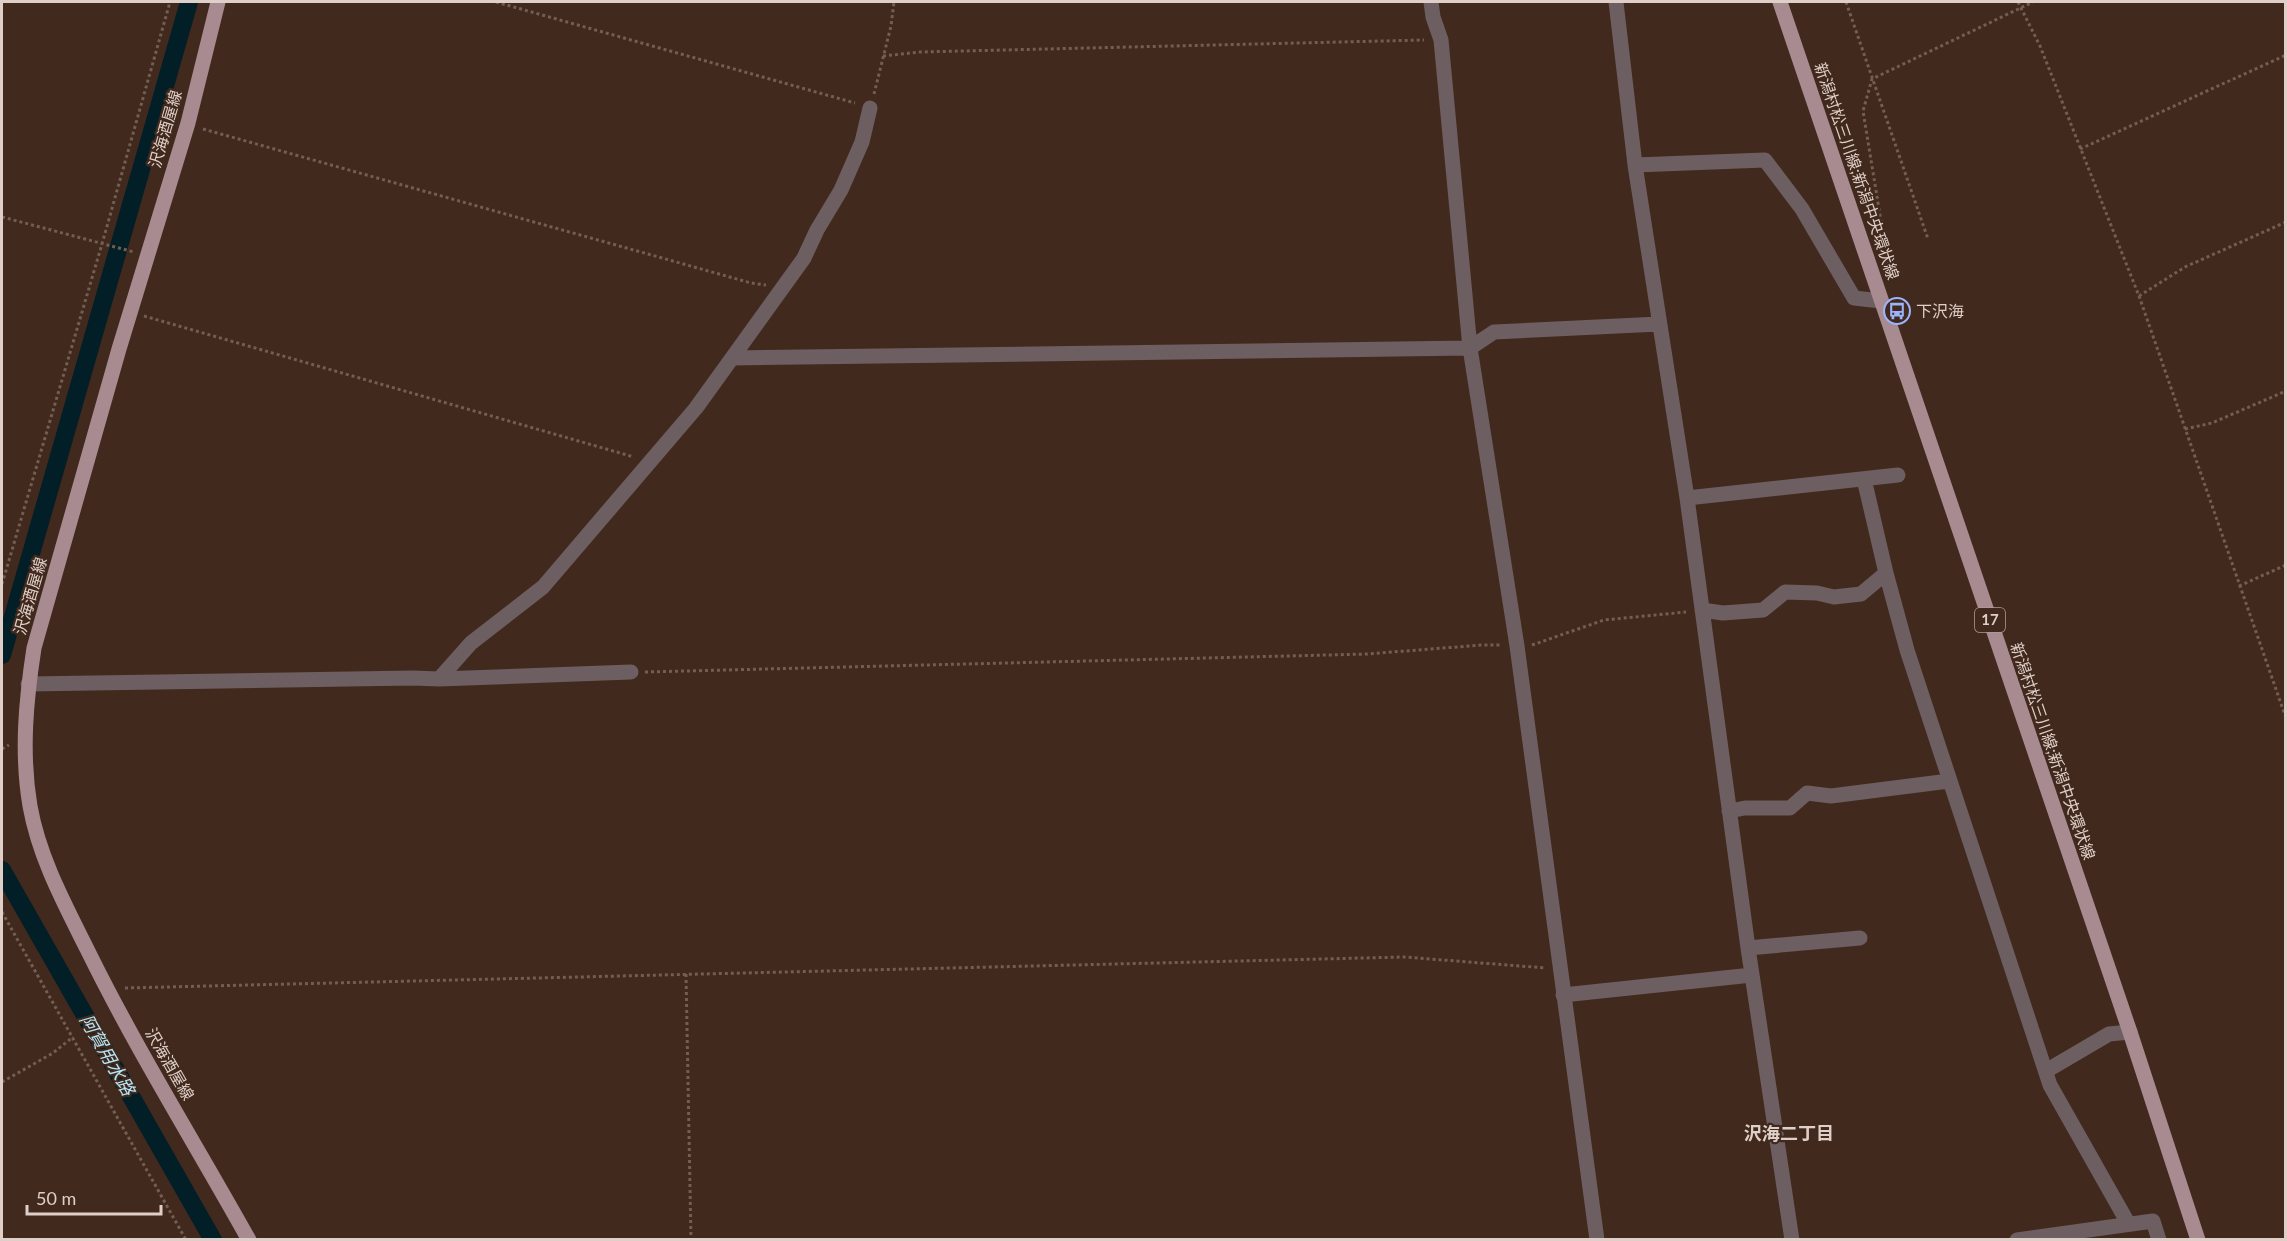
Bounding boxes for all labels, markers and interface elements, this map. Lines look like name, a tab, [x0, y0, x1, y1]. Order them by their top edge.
street label: 新潟村松三川線;新潟中央環状線	[1811, 60, 1904, 282]
street label: 沢海酒屋線	[144, 88, 185, 170]
bus stop icon: 下沢海	[1882, 296, 1912, 326]
place label: 下沢海	[1916, 301, 1964, 320]
street label: 沢海酒屋線	[9, 555, 50, 637]
road number: 17	[1975, 608, 2005, 632]
street label: 新潟村松三川線;新潟中央環状線	[2007, 640, 2100, 862]
water label: 阿賀用水路	[76, 1010, 141, 1101]
street label: 沢海酒屋線	[142, 1024, 199, 1103]
district label: 沢海二丁目	[1744, 1122, 1834, 1144]
scale bar	[27, 1178, 160, 1216]
text: 50 m	[36, 1187, 76, 1209]

